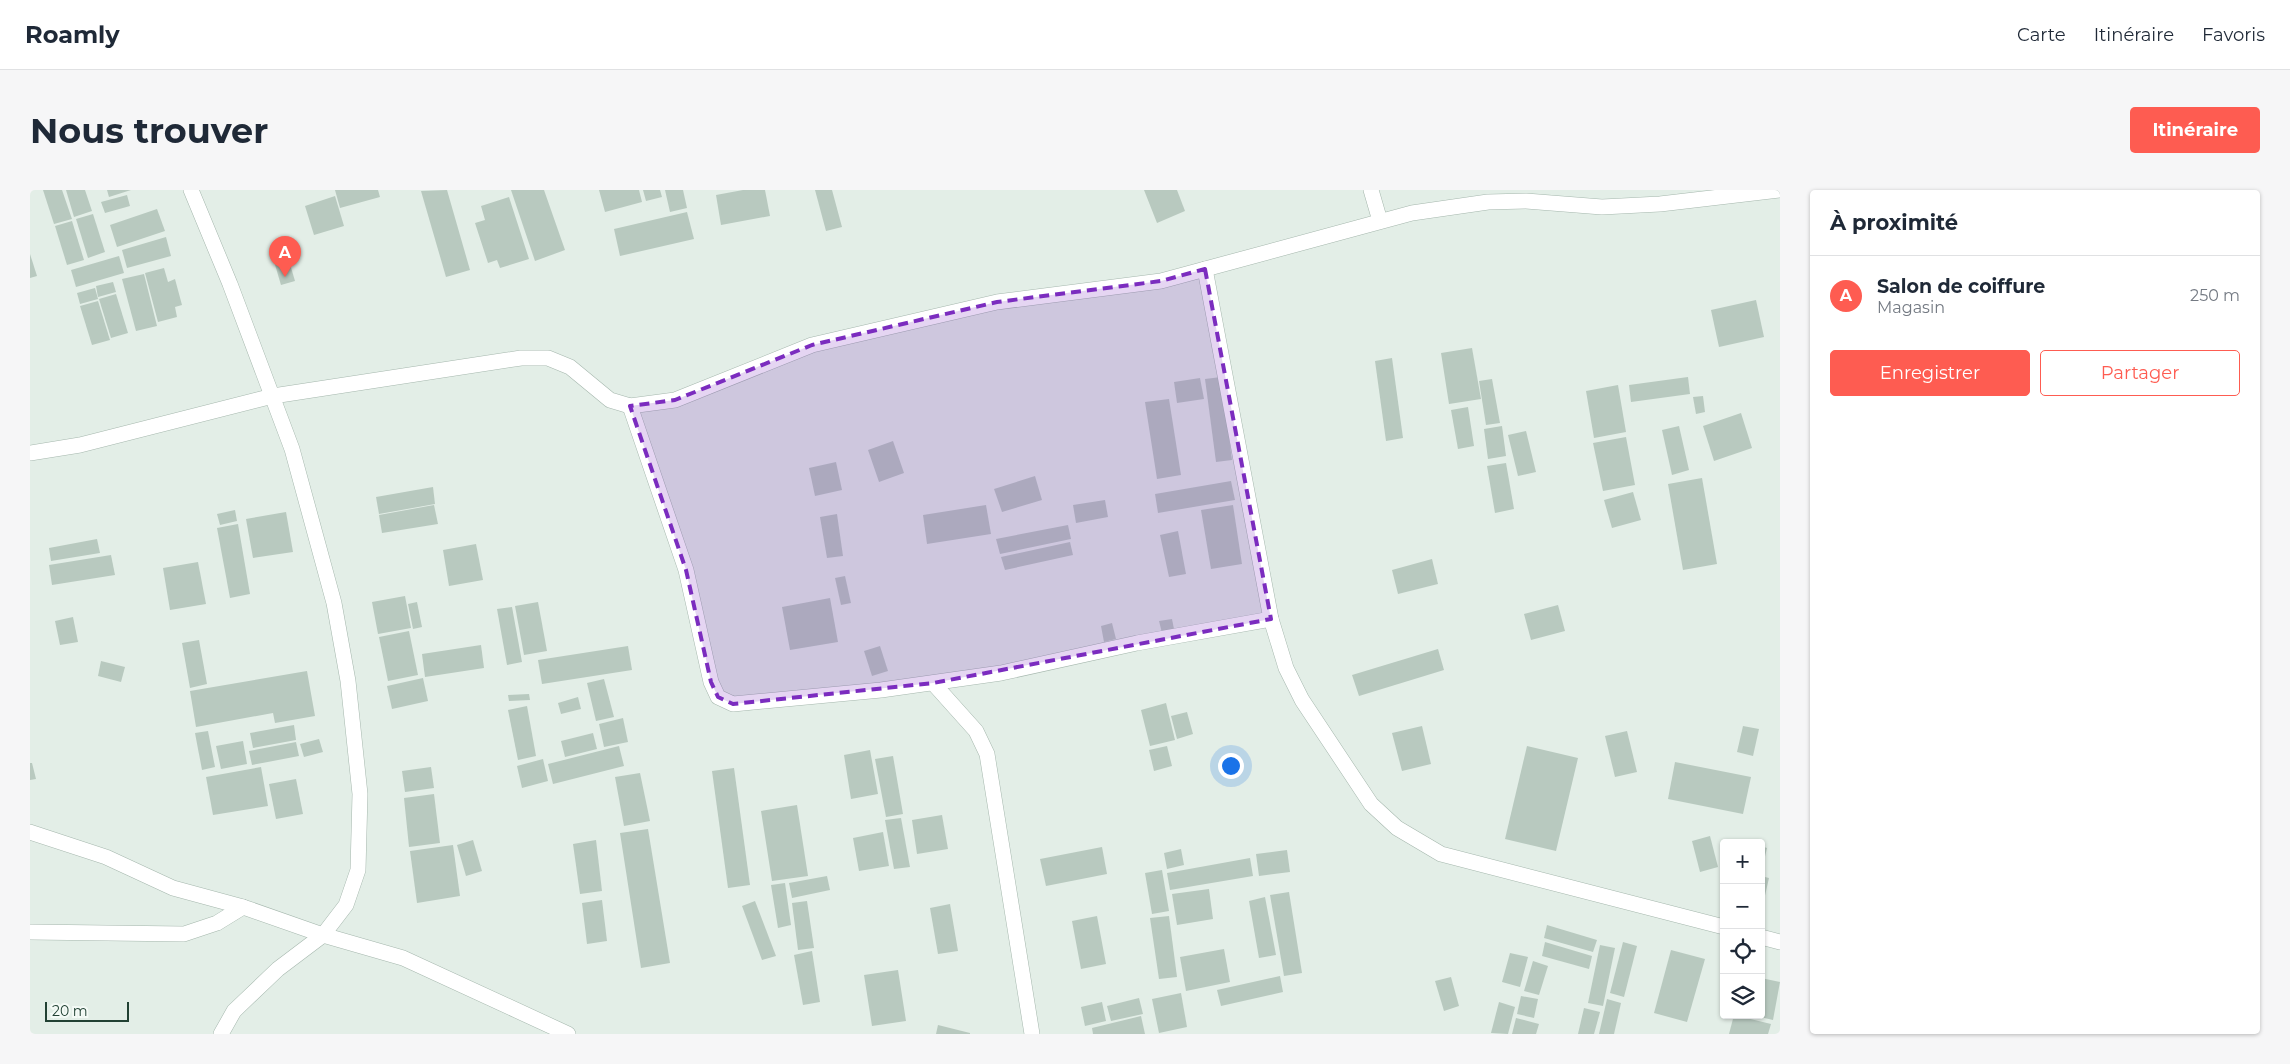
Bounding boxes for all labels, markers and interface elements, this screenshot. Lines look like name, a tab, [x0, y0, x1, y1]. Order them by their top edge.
text: Roamly	[25, 20, 120, 49]
text: Carte	[2017, 24, 2066, 46]
text: Itinéraire	[2094, 24, 2174, 46]
text: Favoris	[2202, 24, 2265, 46]
button: Itinéraire	[2130, 107, 2260, 153]
text: Nous trouver	[30, 109, 268, 152]
text: À proximité	[1830, 210, 1958, 235]
pin: A	[269, 236, 301, 277]
text: Salon de coiffure	[1877, 275, 2045, 298]
text: A	[1840, 286, 1852, 305]
text: 250 m	[2190, 286, 2240, 305]
text: Magasin	[1877, 298, 1945, 317]
button: Enregistrer	[1830, 350, 2030, 396]
button: Partager	[2040, 350, 2240, 396]
your location	[1218, 753, 1244, 779]
map controls	[1720, 839, 1765, 1019]
button: +	[1720, 839, 1765, 884]
button: −	[1720, 884, 1765, 929]
button: locate	[1720, 929, 1765, 974]
button: layers	[1720, 974, 1765, 1019]
scale bar	[45, 999, 129, 1022]
text: 20 m	[52, 1002, 88, 1020]

